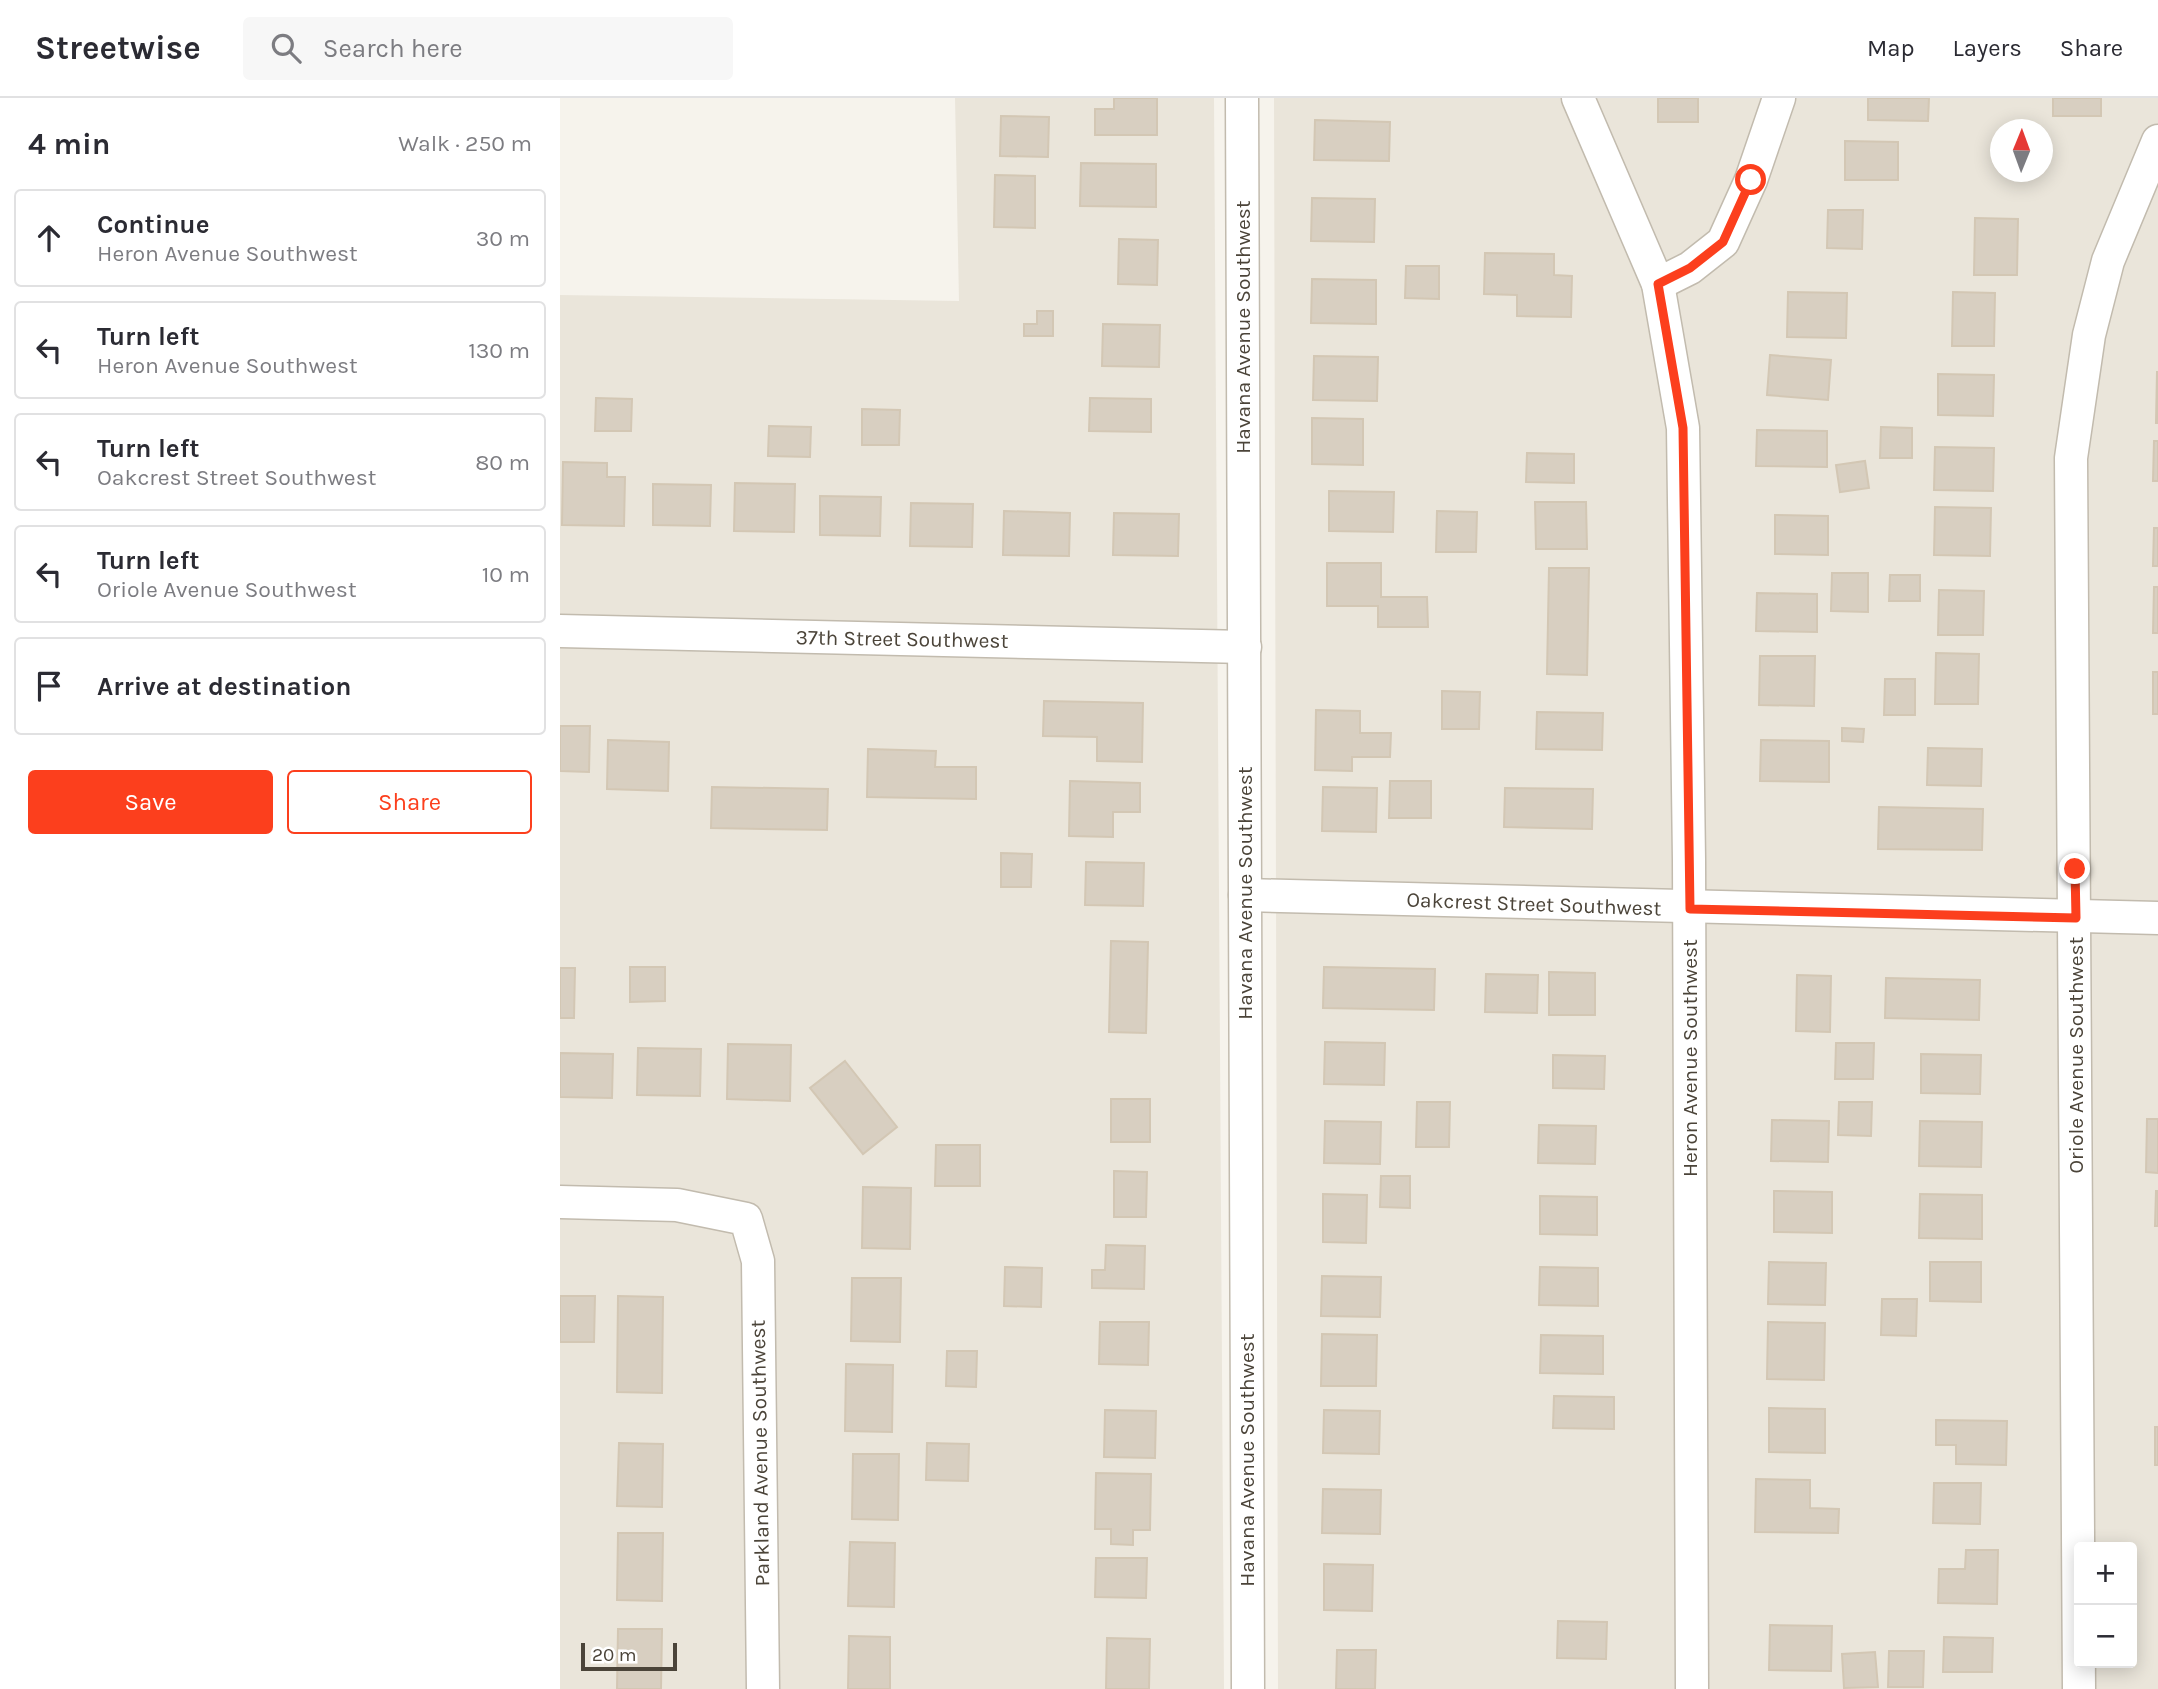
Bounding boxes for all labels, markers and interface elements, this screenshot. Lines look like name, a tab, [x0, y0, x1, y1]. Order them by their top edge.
search box	[243, 17, 733, 80]
text: Streetwise	[35, 29, 201, 67]
icon: search	[267, 29, 305, 67]
text: Search here	[323, 33, 463, 64]
text: Map	[1867, 34, 1915, 62]
text: Layers	[1953, 34, 2022, 62]
text: Share	[2060, 34, 2123, 62]
north arrow	[1990, 119, 2053, 182]
text: 4 min	[28, 126, 110, 162]
text: Walk · 250 m	[398, 130, 532, 157]
route start	[1735, 164, 1766, 195]
street label: Havana Avenue Southwest	[1231, 200, 1255, 454]
text: Continue	[97, 209, 209, 240]
icon: ahead	[30, 219, 68, 257]
text: 30 m	[476, 225, 530, 252]
text: Heron Avenue Southwest	[97, 240, 358, 267]
text: Turn left	[97, 321, 199, 352]
icon: left	[30, 331, 68, 369]
text: 130 m	[468, 337, 530, 364]
text: Heron Avenue Southwest	[97, 352, 358, 379]
text: Turn left	[97, 433, 199, 464]
icon: left	[30, 443, 68, 481]
text: 80 m	[475, 449, 530, 476]
text: Oakcrest Street Southwest	[97, 464, 376, 491]
text: Turn left	[97, 545, 199, 576]
icon: left	[30, 555, 68, 593]
text: 10 m	[482, 561, 530, 588]
text: Oriole Avenue Southwest	[97, 576, 357, 603]
street label: 37th Street Southwest	[795, 625, 1009, 653]
icon: arrive	[30, 667, 68, 705]
text: Arrive at destination	[97, 671, 351, 702]
street label: Havana Avenue Southwest	[1233, 766, 1257, 1020]
button: Save	[28, 770, 273, 834]
button: Share	[287, 770, 532, 834]
route end	[2059, 853, 2090, 884]
street label: Oakcrest Street Southwest	[1406, 888, 1662, 920]
street label: Oriole Avenue Southwest	[2064, 936, 2088, 1174]
street label: Heron Avenue Southwest	[1678, 939, 1702, 1177]
street label: Parkland Avenue Southwest	[746, 1319, 774, 1587]
street label: Havana Avenue Southwest	[1235, 1333, 1259, 1587]
map controls	[2074, 1542, 2137, 1668]
button: +	[2074, 1542, 2137, 1605]
button: −	[2074, 1605, 2137, 1668]
scale bar	[581, 1640, 677, 1672]
text: 20 m	[592, 1644, 637, 1666]

